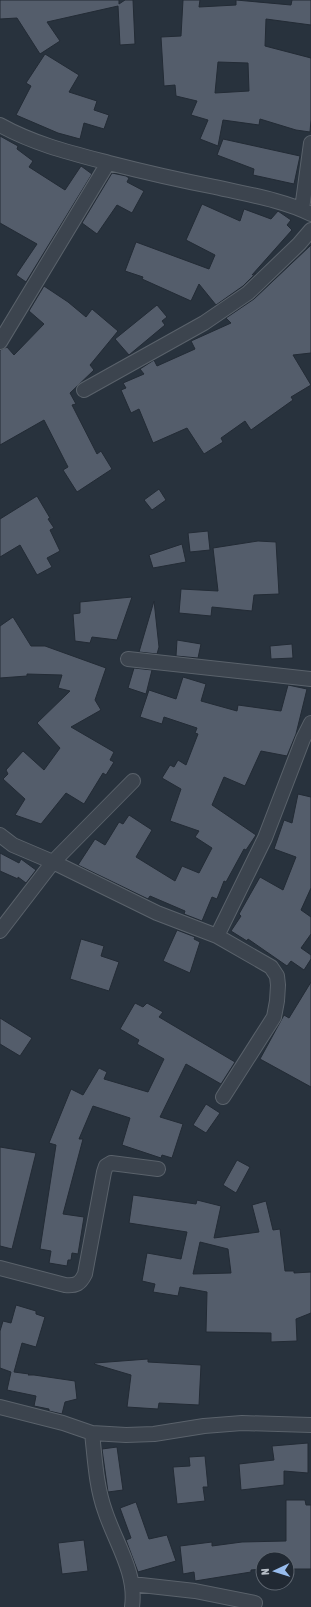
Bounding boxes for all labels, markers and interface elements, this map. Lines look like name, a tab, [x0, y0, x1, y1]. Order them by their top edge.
north arrow	[255, 1551, 295, 1591]
text: N	[259, 1568, 271, 1575]

